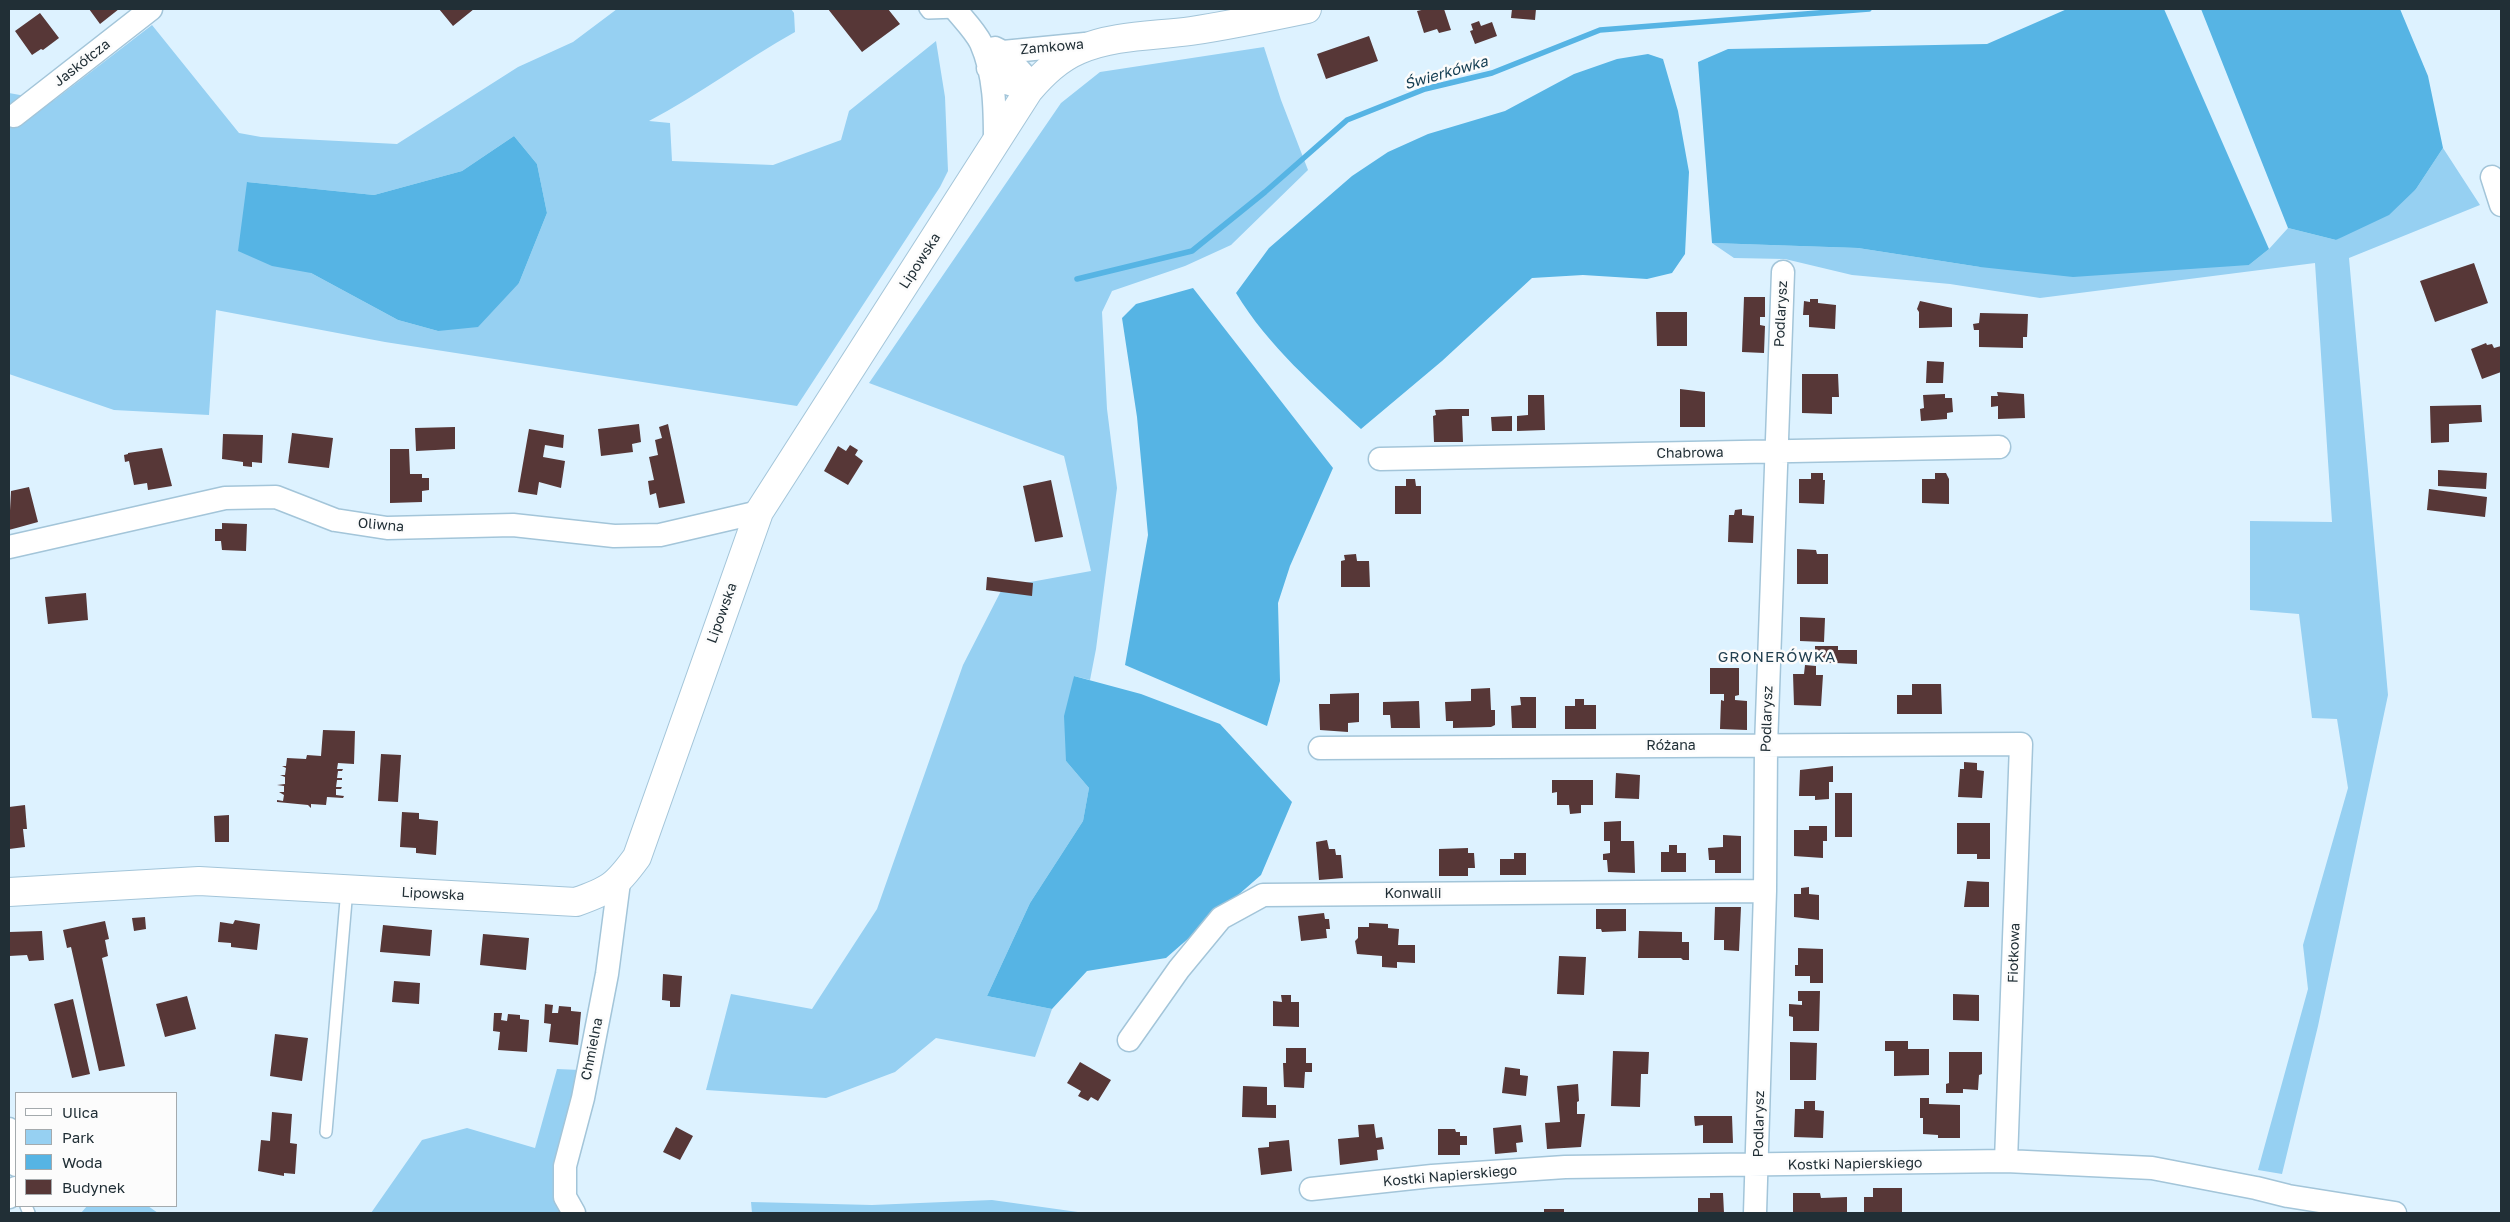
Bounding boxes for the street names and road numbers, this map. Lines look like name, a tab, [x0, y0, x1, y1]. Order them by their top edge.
street label: Jaskółcza	[51, 36, 113, 90]
street label: Zamkowa	[1020, 36, 1084, 58]
street label: Lipowska	[896, 230, 944, 292]
street label: Podlarysz	[1771, 280, 1791, 348]
street label: Chabrowa	[1656, 444, 1724, 462]
street label: Oliwna	[357, 515, 405, 535]
street label: Lipowska	[703, 581, 741, 645]
street label: Podlarysz	[1757, 685, 1777, 753]
street label: Różana	[1646, 738, 1696, 754]
street label: Lipowska	[401, 884, 465, 904]
street label: Konwalii	[1384, 886, 1442, 902]
street label: Fiołkowa	[2005, 923, 2023, 983]
street label: Chmielna	[578, 1016, 606, 1082]
street label: Podlarysz	[1750, 1091, 1768, 1157]
street label: Kostki Napierskiego	[1788, 1154, 1922, 1174]
street label: Kostki Napierskiego	[1382, 1162, 1518, 1190]

